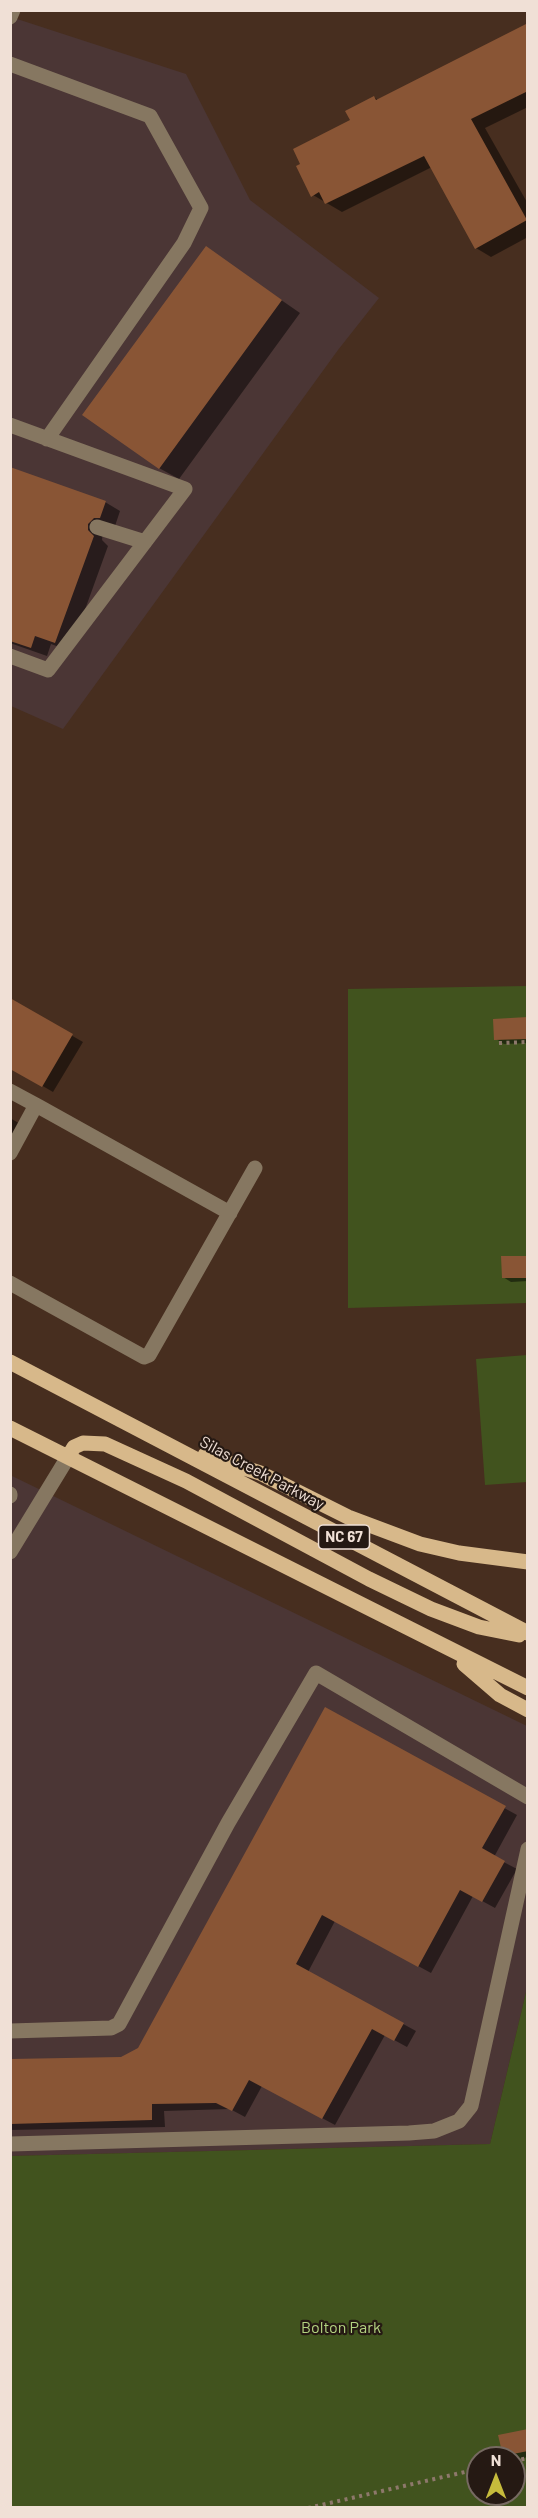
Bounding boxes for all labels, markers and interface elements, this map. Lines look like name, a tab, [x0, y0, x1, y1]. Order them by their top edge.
street label: Silas Creek Parkway	[196, 1432, 328, 1514]
road number: NC 67	[318, 1525, 370, 1549]
park label: Bolton Park	[301, 2318, 381, 2338]
north arrow	[466, 2446, 526, 2506]
text: N	[491, 2450, 501, 2469]

